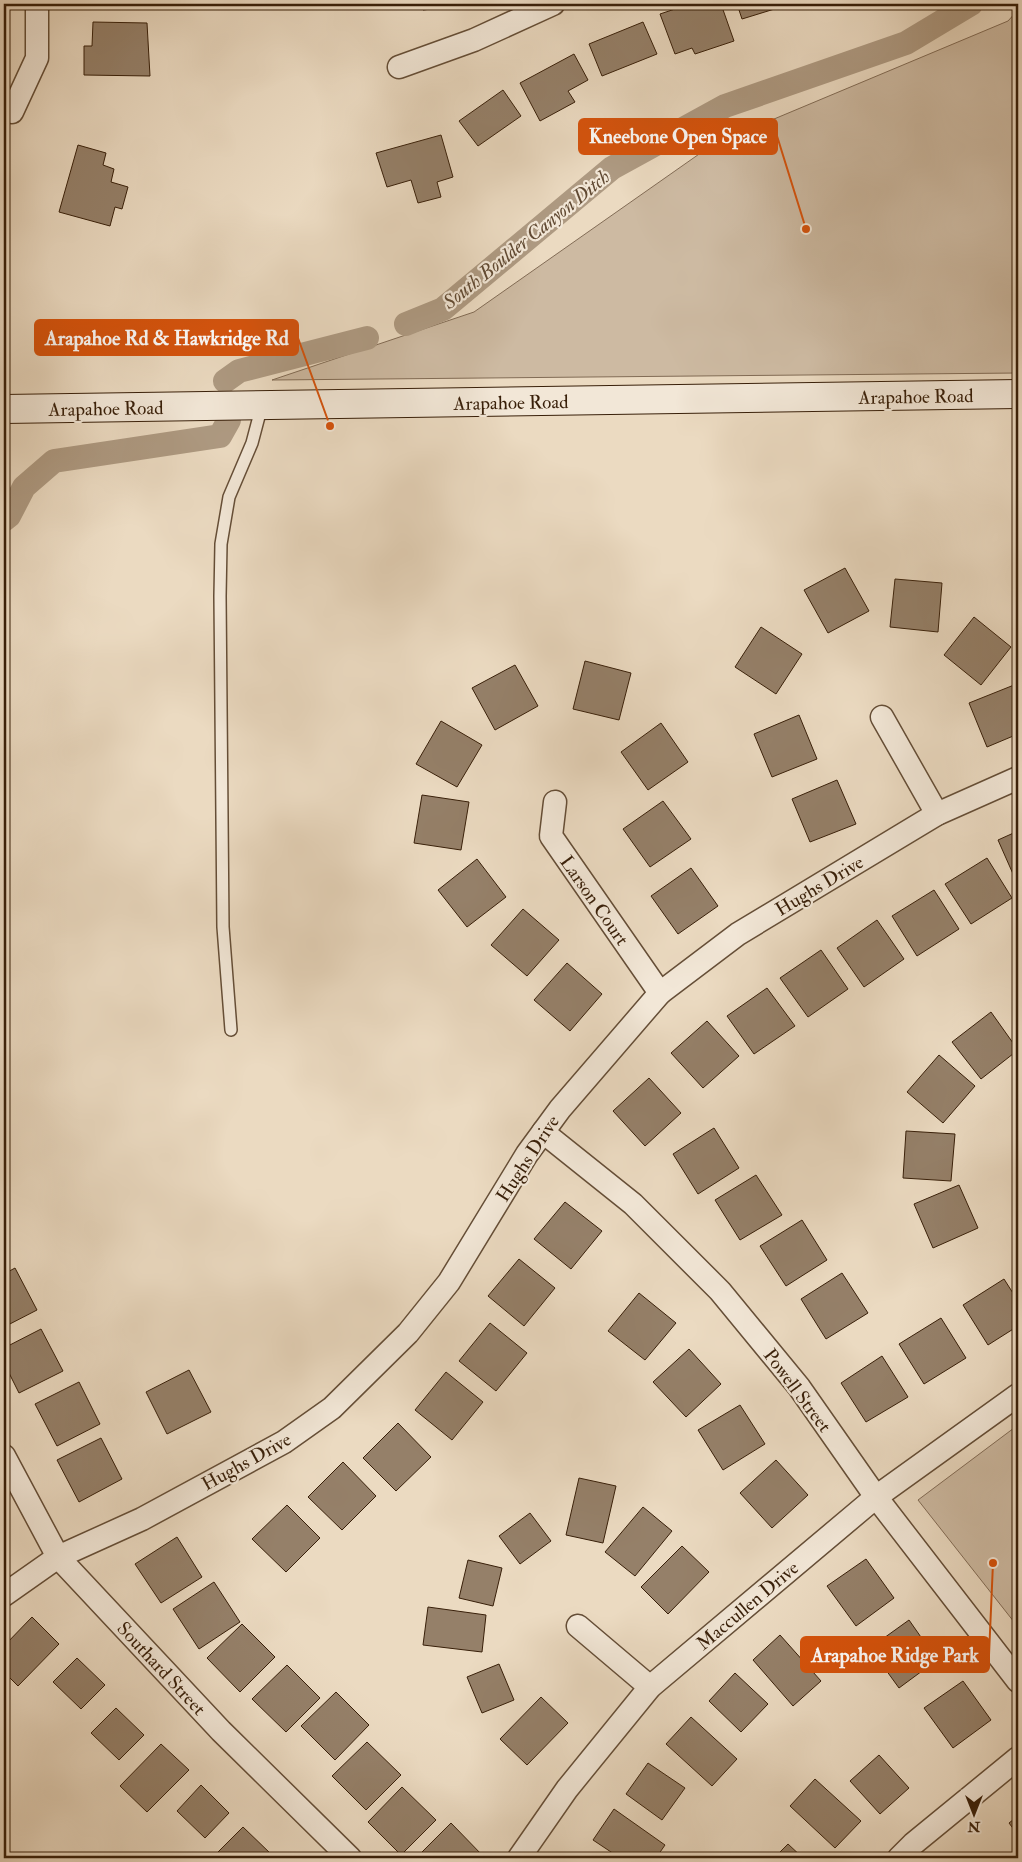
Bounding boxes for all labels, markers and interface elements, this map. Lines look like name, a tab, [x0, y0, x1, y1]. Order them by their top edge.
callout: Kneebone Open Space	[579, 119, 777, 154]
text: Kneebone Open Space	[589, 124, 768, 150]
water label: South Boulder Canyon Ditch	[437, 164, 615, 315]
callout: Arapahoe Rd & Hawkridge Rd	[35, 320, 298, 355]
text: Arapahoe Rd & Hawkridge Rd	[44, 326, 289, 352]
street label: Arapahoe Road	[857, 384, 974, 411]
street label: Arapahoe Road	[452, 390, 569, 417]
street label: Arapahoe Road	[47, 396, 164, 423]
street label: Hughs Drive	[771, 850, 868, 922]
street label: Larson Court	[554, 851, 634, 950]
street label: Hughs Drive	[491, 1111, 565, 1206]
street label: Powell Street	[758, 1344, 836, 1437]
street label: Hughs Drive	[198, 1427, 295, 1496]
street label: Maccullen Drive	[692, 1556, 804, 1655]
street label: Southard Street	[112, 1617, 211, 1721]
callout: Arapahoe Ridge Park	[801, 1637, 989, 1672]
text: Arapahoe Ridge Park	[810, 1643, 979, 1669]
north arrow	[950, 1790, 1000, 1840]
text: N	[967, 1818, 981, 1835]

